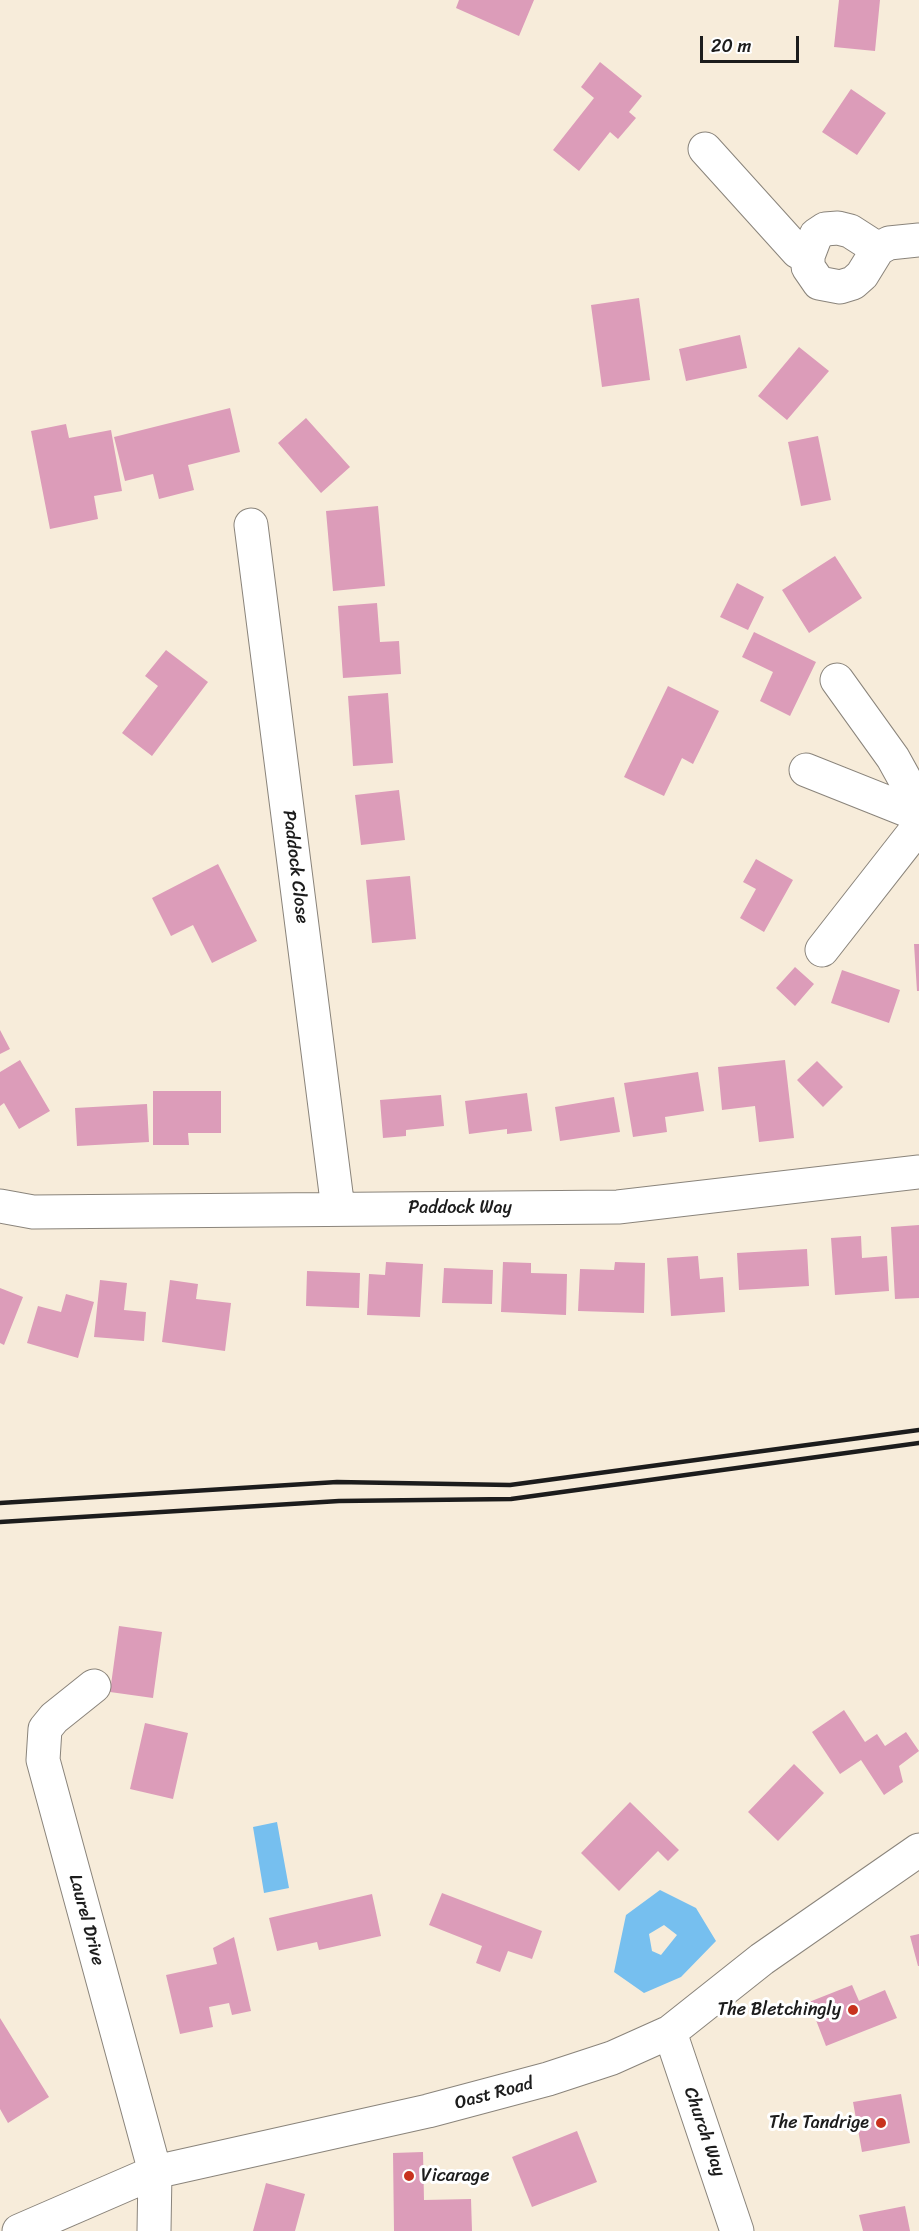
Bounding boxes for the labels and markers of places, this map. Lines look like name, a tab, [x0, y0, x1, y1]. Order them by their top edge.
place label: The Bletchingly	[717, 1999, 841, 2021]
marker: The Bletchingly	[846, 2003, 860, 2017]
place label: The Tandrige	[769, 2112, 869, 2134]
marker: The Tandrige	[874, 2116, 888, 2130]
place label: Vicarage	[421, 2165, 489, 2187]
marker: Vicarage	[402, 2169, 416, 2183]

